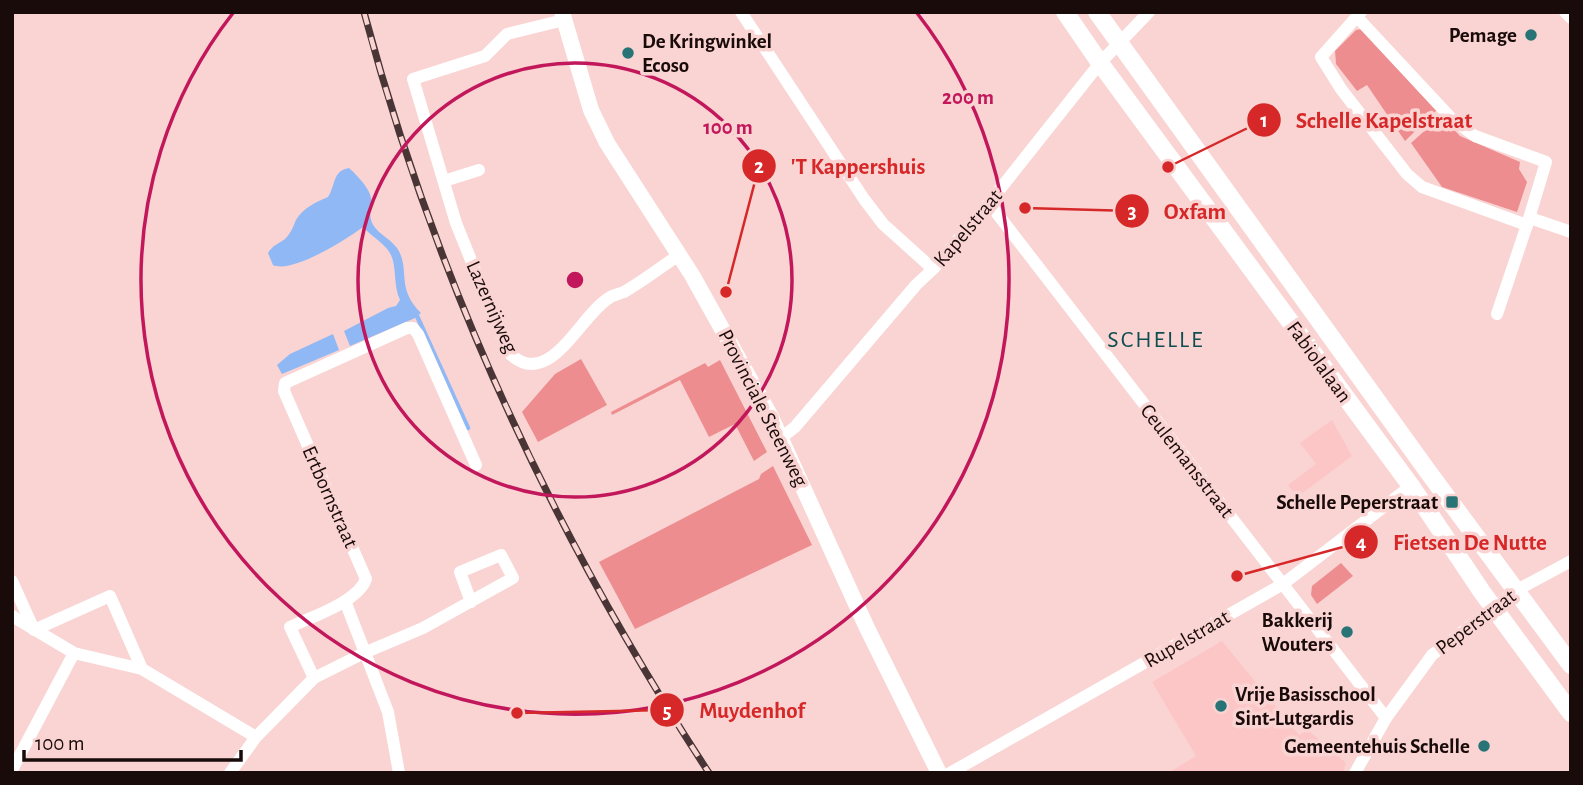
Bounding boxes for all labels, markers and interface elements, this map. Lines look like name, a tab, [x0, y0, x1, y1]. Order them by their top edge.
place label: Pemage	[1449, 25, 1517, 46]
marker: Pemage	[1523, 27, 1539, 43]
place label: De Kringwinkel Ecoso	[642, 31, 772, 76]
marker: De Kringwinkel Ecoso	[620, 45, 636, 61]
text: 200 m	[942, 87, 994, 108]
callout: Schelle Kapelstraat	[1247, 98, 1486, 142]
text: 1	[1260, 110, 1268, 131]
text: Schelle Kapelstraat	[1296, 110, 1473, 133]
text: 100 m	[703, 117, 753, 138]
callout: 'T Kappershuis	[742, 144, 939, 188]
text: 2	[754, 156, 764, 177]
text: 'T Kappershuis	[791, 156, 925, 179]
street label: Kapelstraat	[930, 185, 1006, 271]
callout: Oxfam	[1114, 189, 1240, 233]
text: 3	[1127, 201, 1137, 222]
text: Oxfam	[1164, 201, 1226, 224]
street label: Lazernijweg	[462, 258, 522, 357]
centre of rings	[563, 268, 587, 292]
street label: Fabiolalaan	[1283, 318, 1355, 406]
street label: Provinciale Steenweg	[714, 326, 812, 491]
district label: SCHELLE	[1107, 328, 1205, 352]
street label: Ceulemansstraat	[1136, 400, 1238, 522]
street label: Ertbornstraat	[298, 443, 362, 551]
place label: Schelle Peperstraat	[1276, 492, 1438, 513]
marker: Schelle Peperstraat	[1444, 494, 1460, 510]
callout: Fietsen De Nutte	[1344, 520, 1561, 564]
text: 4	[1356, 532, 1366, 553]
text: Fietsen De Nutte	[1393, 532, 1547, 555]
street label: Peperstraat	[1432, 585, 1520, 659]
street label: Rupelstraat	[1141, 606, 1233, 672]
place label: Bakkerij Wouters	[1261, 610, 1333, 655]
marker: Bakkerij Wouters	[1339, 624, 1355, 640]
place label: Vrije Basisschool Sint-Lutgardis	[1235, 684, 1376, 729]
callout: Muydenhof	[650, 688, 819, 732]
marker: Vrije Basisschool Sint-Lutgardis	[1213, 698, 1229, 714]
text: Muydenhof	[699, 700, 806, 723]
text: 5	[662, 701, 672, 722]
scale bar	[24, 718, 242, 762]
text: 100 m	[35, 733, 85, 754]
place label: Gemeentehuis Schelle	[1284, 736, 1470, 757]
marker: Gemeentehuis Schelle	[1476, 738, 1492, 754]

